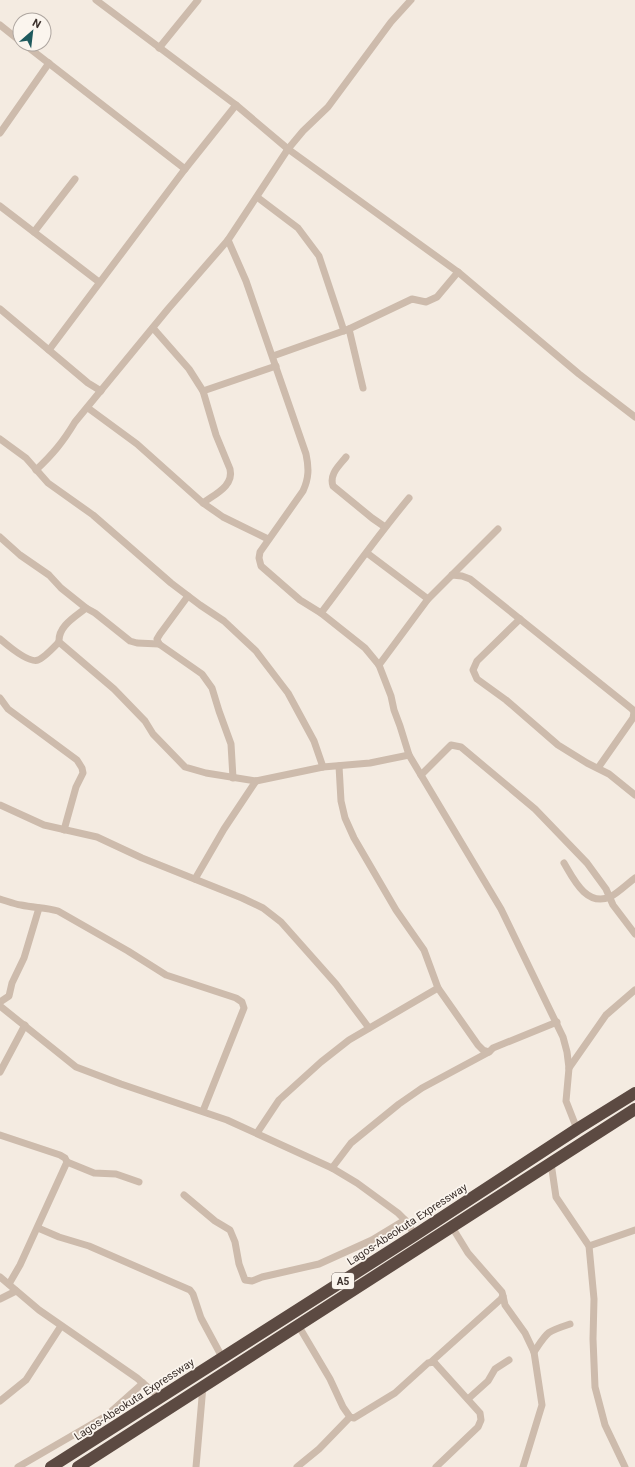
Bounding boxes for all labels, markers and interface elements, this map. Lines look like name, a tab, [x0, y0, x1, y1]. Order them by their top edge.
north arrow	[12, 12, 52, 52]
text: N	[30, 16, 43, 31]
street label: Lagos-Abeokuta Expressway	[345, 1180, 470, 1268]
road number: A5	[332, 1273, 354, 1289]
street label: Lagos-Abeokuta Expressway	[72, 1355, 197, 1443]

